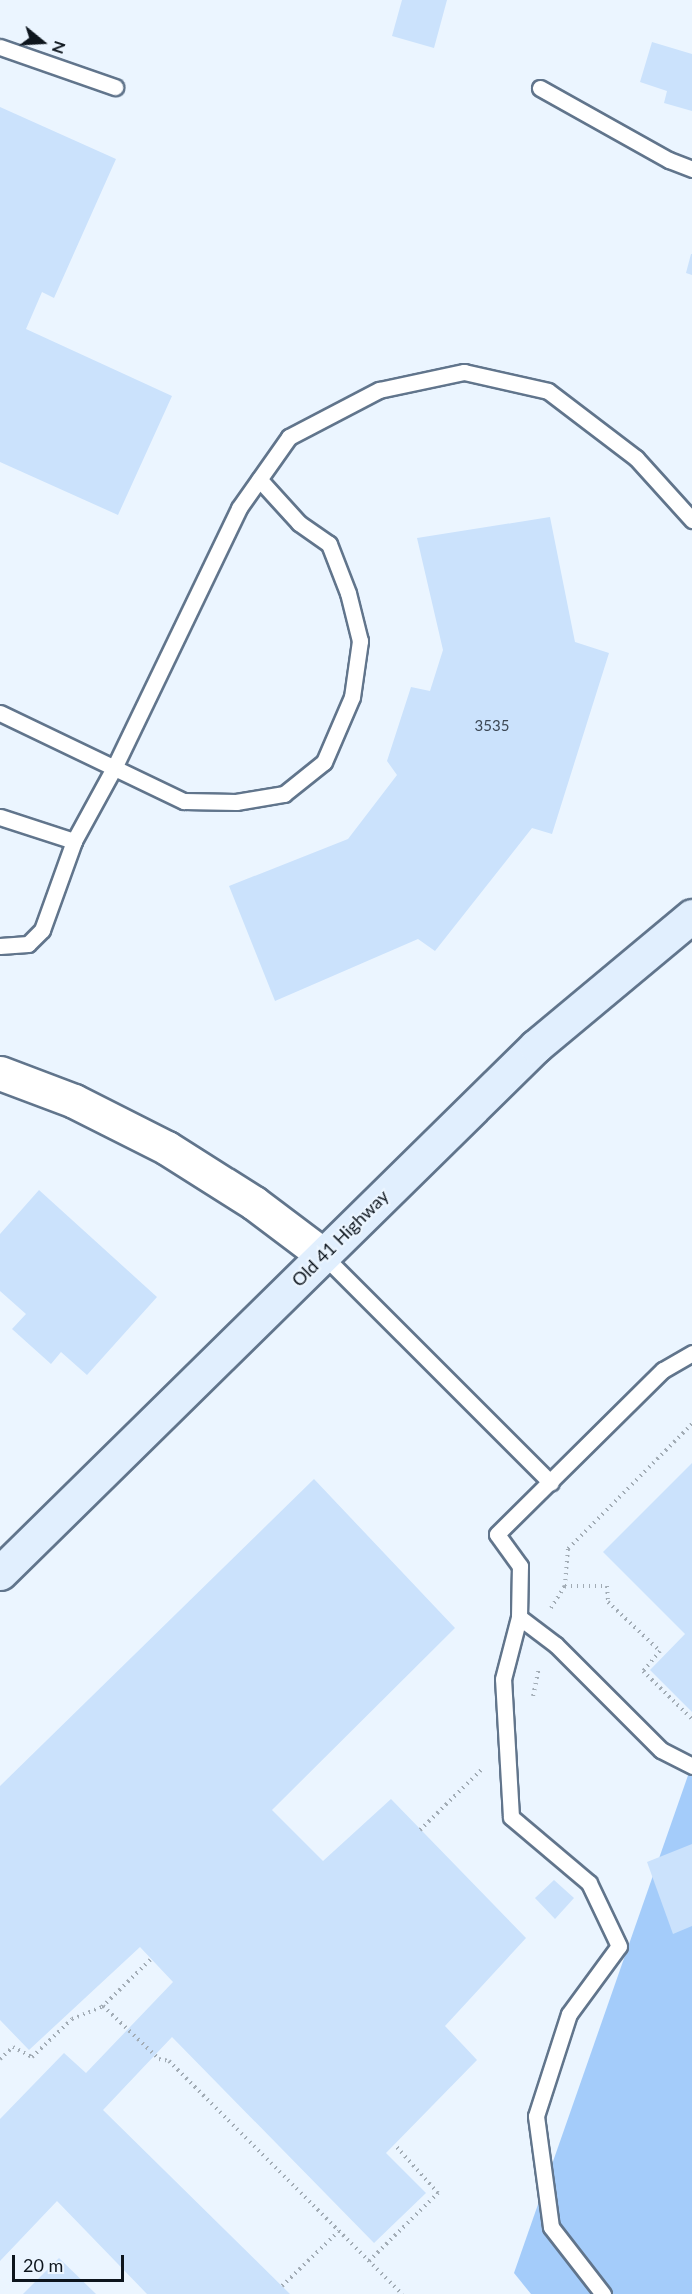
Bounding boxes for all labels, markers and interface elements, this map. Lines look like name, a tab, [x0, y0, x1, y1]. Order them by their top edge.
north arrow	[12, 12, 72, 72]
text: N	[49, 39, 71, 57]
house number: 3535	[475, 717, 509, 735]
street label: Old 41 Highway	[287, 1185, 393, 1291]
scale bar	[15, 2243, 128, 2281]
text: 20 m	[23, 2254, 63, 2276]

